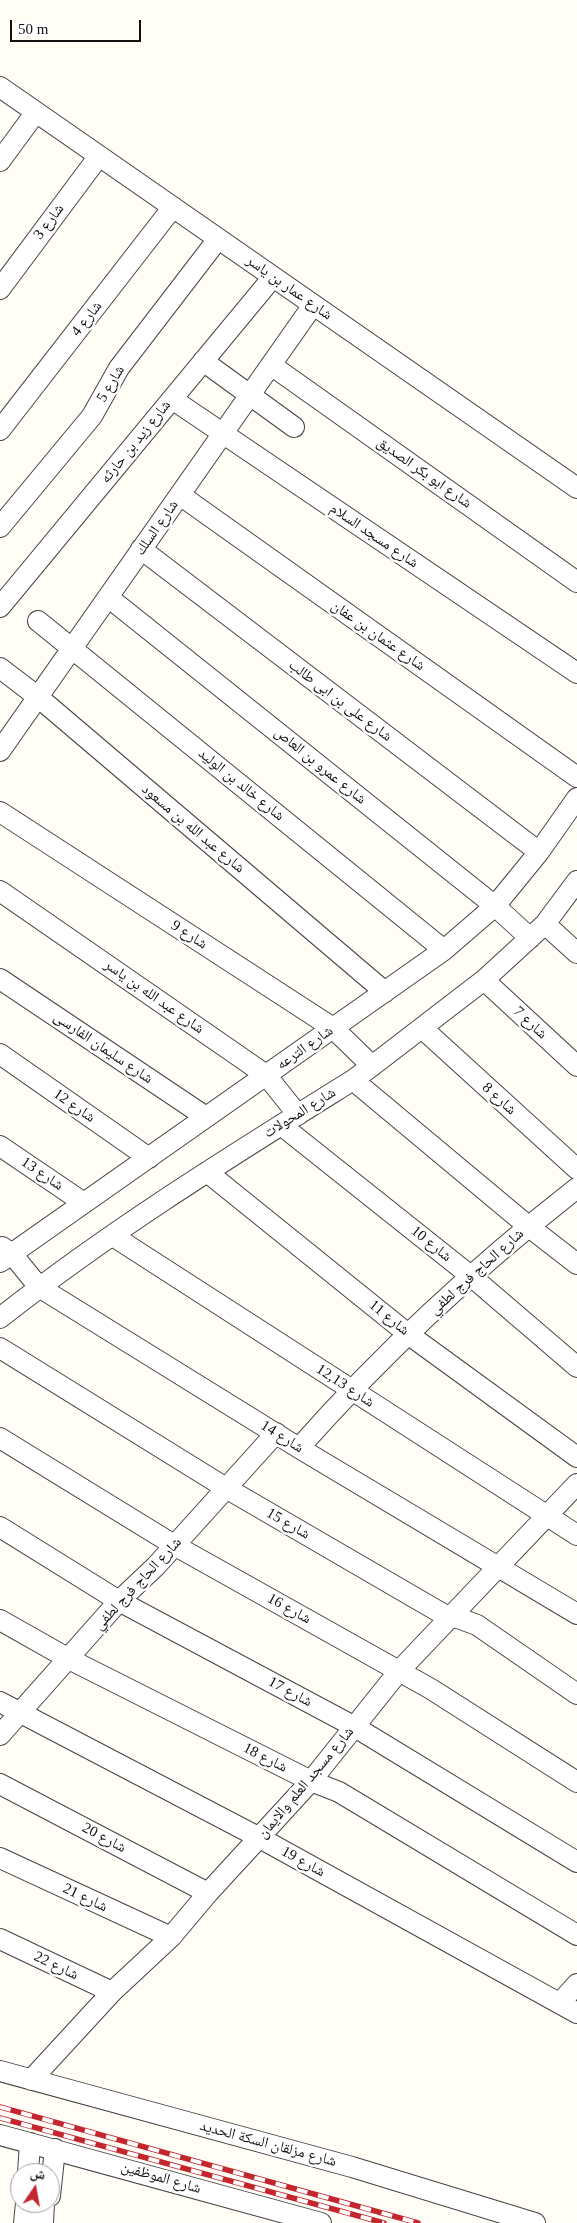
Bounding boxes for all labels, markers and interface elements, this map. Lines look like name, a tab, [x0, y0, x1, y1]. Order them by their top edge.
scale bar	[12, 10, 144, 42]
text: 50 m	[18, 21, 48, 37]
street label: شارع 3	[30, 201, 68, 243]
street label: شارع عمار بن ياسر	[243, 252, 335, 324]
street label: شارع 4	[68, 298, 106, 340]
street label: شارع 5	[93, 362, 129, 406]
street label: شارع زيد بن حارثه	[97, 397, 175, 487]
street label: شارع ابو بكر الصديق	[373, 434, 475, 512]
street label: شارع السلك	[131, 497, 183, 559]
street label: شارع مسجد السلام	[326, 500, 422, 572]
street label: شارع عثمان بن عفان	[328, 597, 428, 675]
street label: شارع على بن ابى طالب	[285, 656, 395, 746]
street label: شارع عمرو بن العاص	[271, 724, 369, 808]
street label: شارع خالد بن الوليد	[194, 745, 288, 825]
street label: شارع عبد الله بن مسعود	[138, 781, 248, 877]
street label: شارع 9	[167, 917, 211, 953]
street label: شارع عبد الله بن ياسر	[101, 956, 207, 1038]
street label: شارع 7	[509, 1003, 551, 1043]
street label: شارع سليمان الفارسى	[50, 1008, 156, 1088]
street label: شارع الترعه	[273, 1022, 337, 1074]
street label: شارع 8	[478, 1079, 520, 1119]
street label: شارع المحولات	[261, 1084, 339, 1142]
street label: شارع 12	[49, 1085, 99, 1127]
street label: شارع 13	[17, 1153, 67, 1195]
street label: شارع 10	[407, 1222, 455, 1266]
street label: شارع الحاج فرج لطفي	[426, 1225, 528, 1319]
street label: شارع 11	[365, 1296, 413, 1340]
street label: شارع 12,13	[312, 1360, 378, 1412]
street label: شارع 14	[257, 1417, 307, 1457]
street label: شارع 15	[263, 1504, 313, 1544]
street label: شارع الحاج فرج لطفي	[90, 1534, 186, 1634]
street label: شارع 16	[264, 1590, 314, 1628]
street label: شارع 17	[265, 1673, 315, 1711]
street label: شارع مسجد العلم والايمان	[254, 1723, 358, 1843]
street label: شارع 18	[240, 1739, 290, 1777]
street label: شارع 20	[79, 1819, 129, 1857]
street label: شارع 19	[278, 1843, 328, 1881]
street label: شارع 21	[60, 1880, 110, 1916]
street label: شارع 22	[31, 1948, 81, 1984]
street label: شارع مزلقان السكة الحديد	[198, 2117, 338, 2171]
street label: شارع الموظفين	[119, 2158, 203, 2198]
north arrow	[10, 2163, 60, 2213]
text: ش	[29, 2165, 47, 2183]

